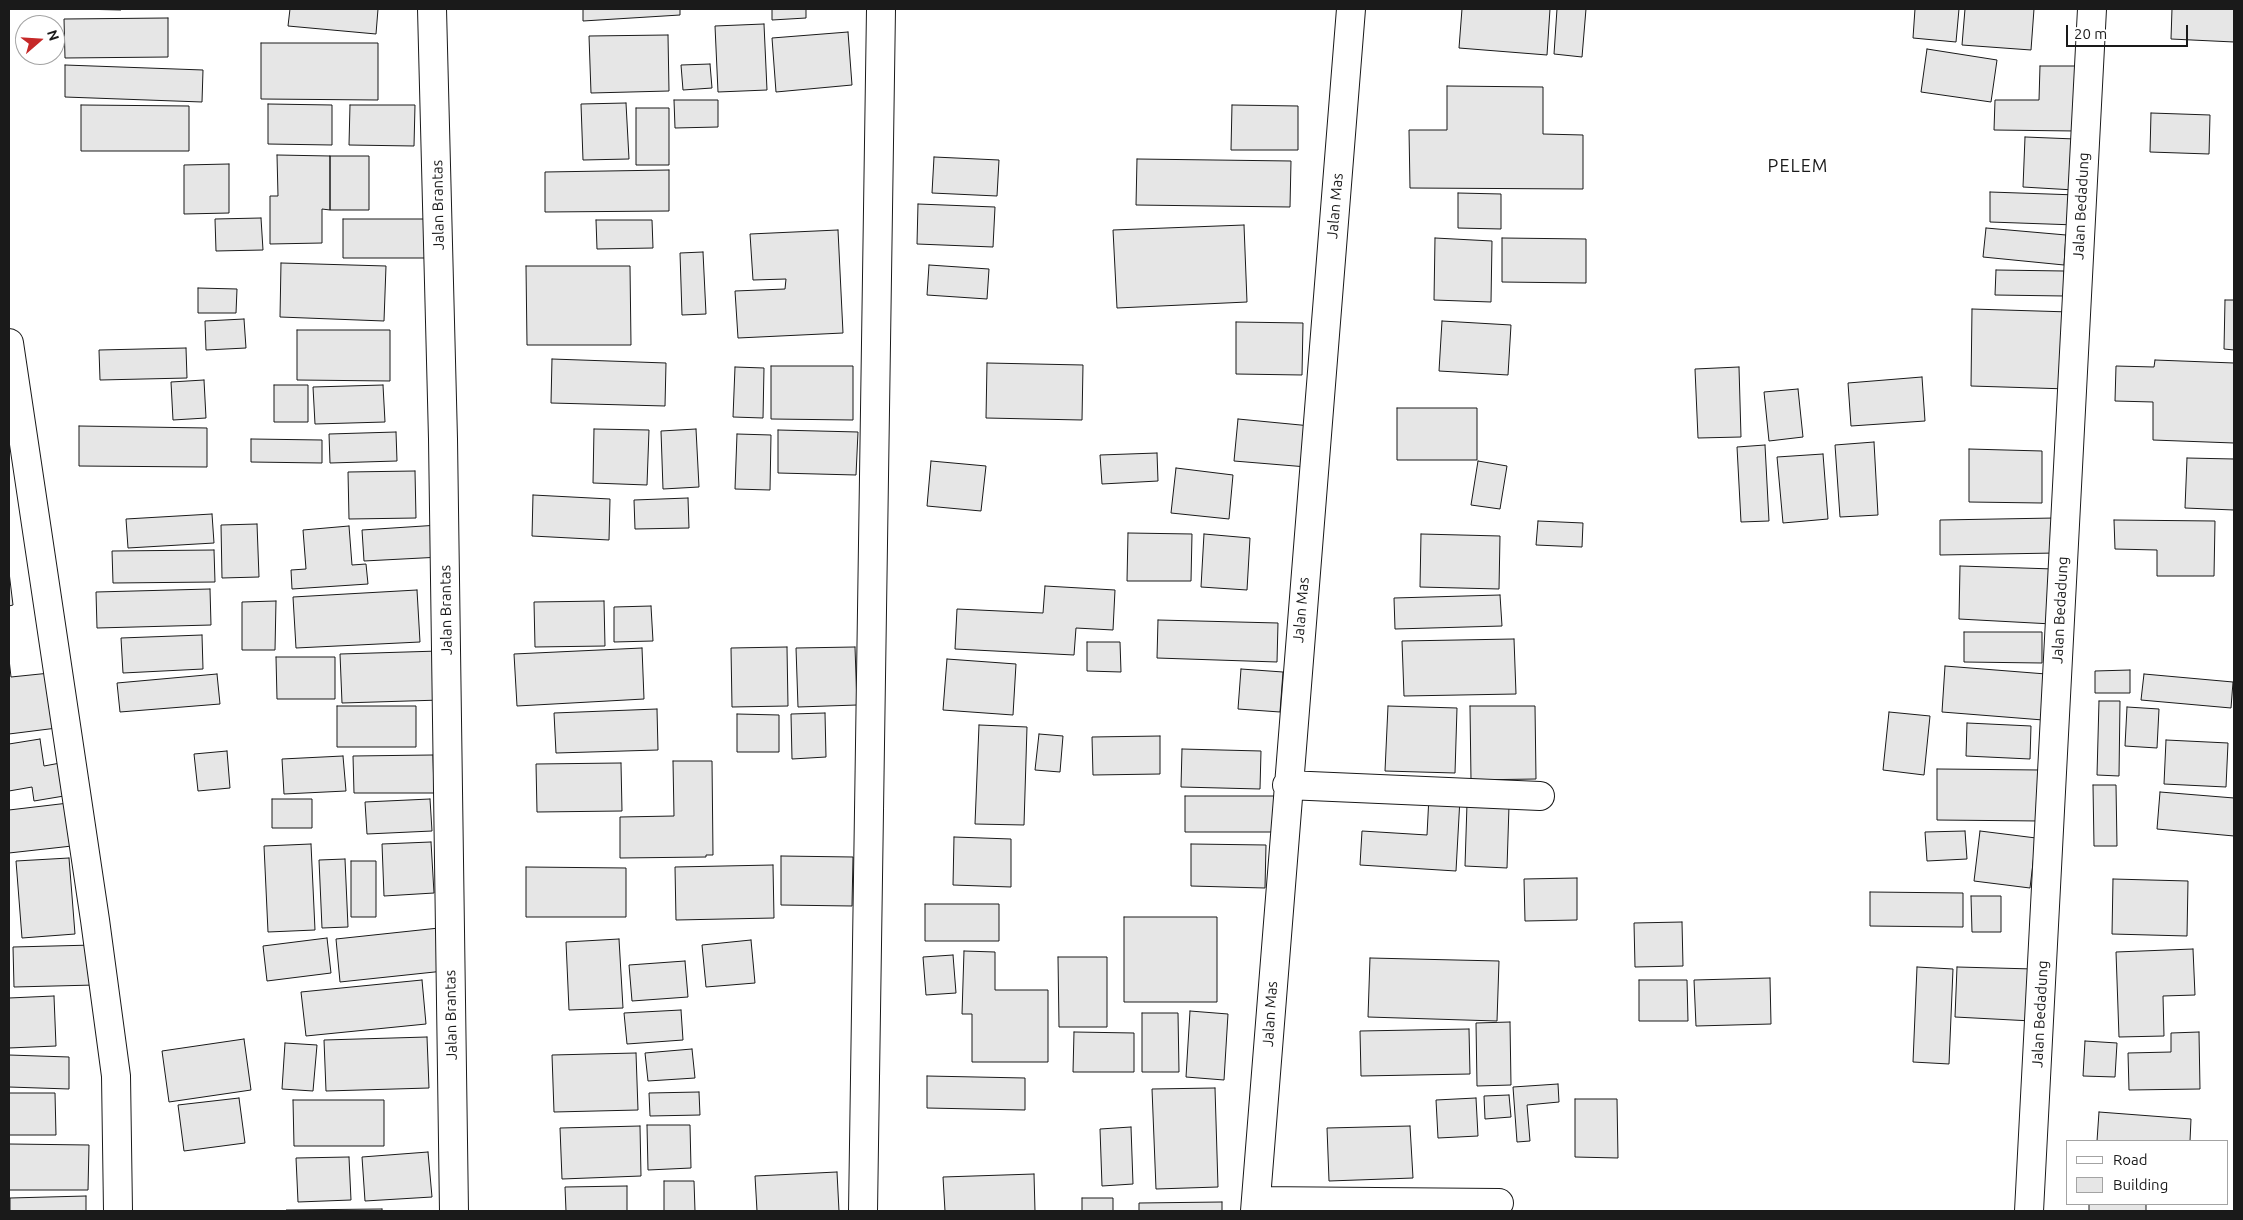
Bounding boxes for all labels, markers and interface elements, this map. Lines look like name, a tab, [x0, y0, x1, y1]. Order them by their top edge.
north arrow	[15, 15, 65, 65]
scale bar	[2068, 15, 2190, 47]
text: 20 m	[2074, 25, 2107, 42]
text: N	[44, 28, 63, 43]
street label: Jalan Bedadung	[2069, 152, 2093, 260]
district label: PELEM	[1767, 155, 1829, 177]
street label: Jalan Brantas	[428, 160, 448, 250]
street label: Jalan Mas	[1323, 172, 1347, 240]
street label: Jalan Bedadung	[2048, 556, 2072, 664]
street label: Jalan Brantas	[436, 565, 456, 655]
street label: Jalan Mas	[1289, 576, 1313, 644]
street label: Jalan Bedadung	[2028, 960, 2052, 1068]
street label: Jalan Brantas	[441, 970, 461, 1060]
street label: Jalan Mas	[1259, 980, 1281, 1048]
legend	[2066, 1140, 2228, 1205]
text: Road	[2113, 1151, 2148, 1168]
text: Building	[2113, 1176, 2168, 1193]

